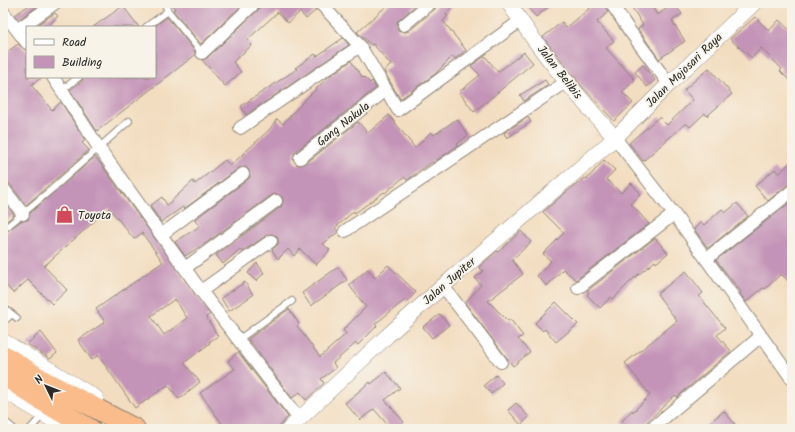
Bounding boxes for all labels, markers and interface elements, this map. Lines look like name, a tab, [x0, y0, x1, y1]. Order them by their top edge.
legend	[26, 26, 156, 78]
street label: Jalan Mojosari Raya	[642, 28, 727, 112]
text: Road	[62, 33, 87, 52]
street label: Jalan Belibis	[532, 41, 587, 103]
text: Building	[62, 53, 102, 72]
street label: Gang Nakula	[312, 97, 375, 151]
shop icon: Toyota	[55, 205, 75, 225]
place label: Toyota	[78, 206, 112, 225]
street label: Jalan Jupiter	[419, 252, 481, 310]
north arrow	[26, 366, 66, 406]
text: N	[30, 371, 48, 389]

